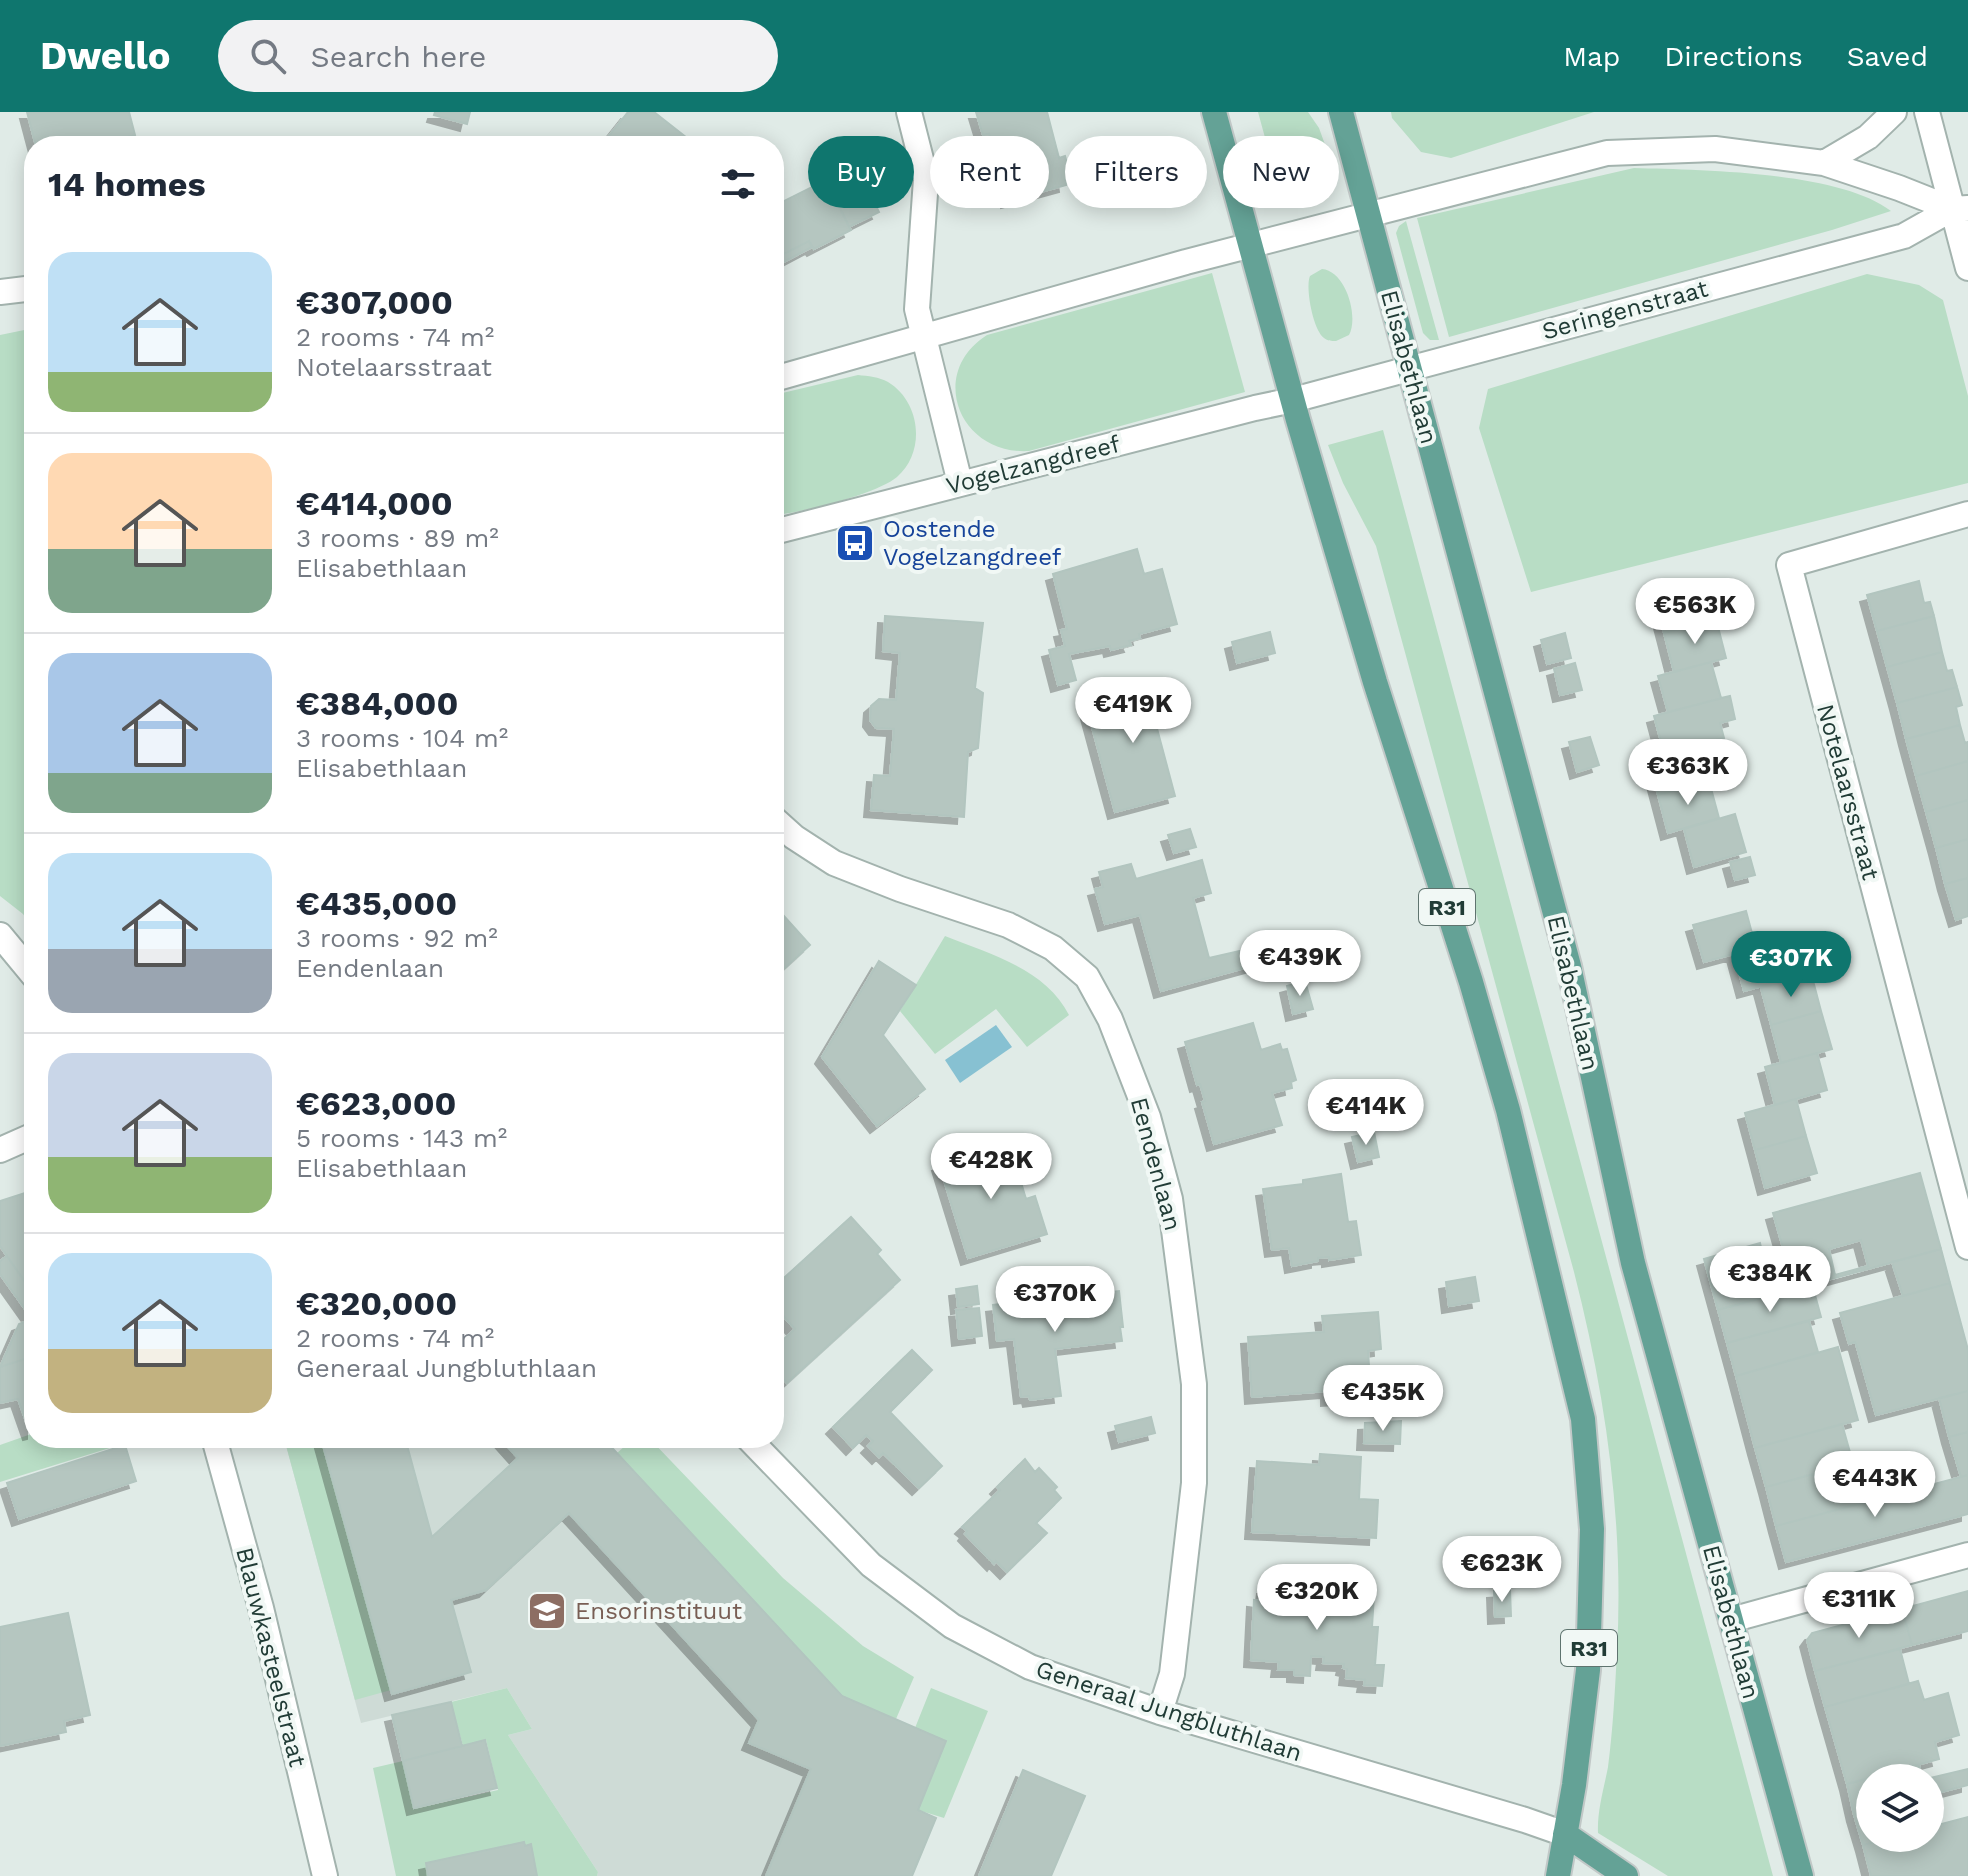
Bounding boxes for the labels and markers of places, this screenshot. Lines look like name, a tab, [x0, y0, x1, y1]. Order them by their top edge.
place label: Oostende Vogelzangdreef	[883, 515, 1062, 571]
bus stop icon: Oostende Vogelzangdreef	[834, 522, 876, 564]
pin: €563K	[1639, 578, 1751, 646]
pin: €419K	[1077, 677, 1189, 745]
pin: €363K	[1632, 739, 1744, 807]
pin: €439K	[1244, 930, 1356, 998]
pin: €307K	[1735, 931, 1847, 999]
pin: €414K	[1310, 1079, 1422, 1147]
pin: €428K	[935, 1133, 1047, 1201]
pin: €384K	[1714, 1246, 1826, 1314]
pin: €370K	[999, 1266, 1111, 1334]
pin: €435K	[1327, 1365, 1439, 1433]
pin: €443K	[1819, 1451, 1931, 1519]
pin: €623K	[1446, 1536, 1558, 1604]
pin: €320K	[1261, 1564, 1373, 1632]
pin: €311K	[1803, 1572, 1915, 1640]
school or university icon: Ensorinstituut	[526, 1590, 568, 1632]
place label: Ensorinstituut	[575, 1597, 742, 1625]

